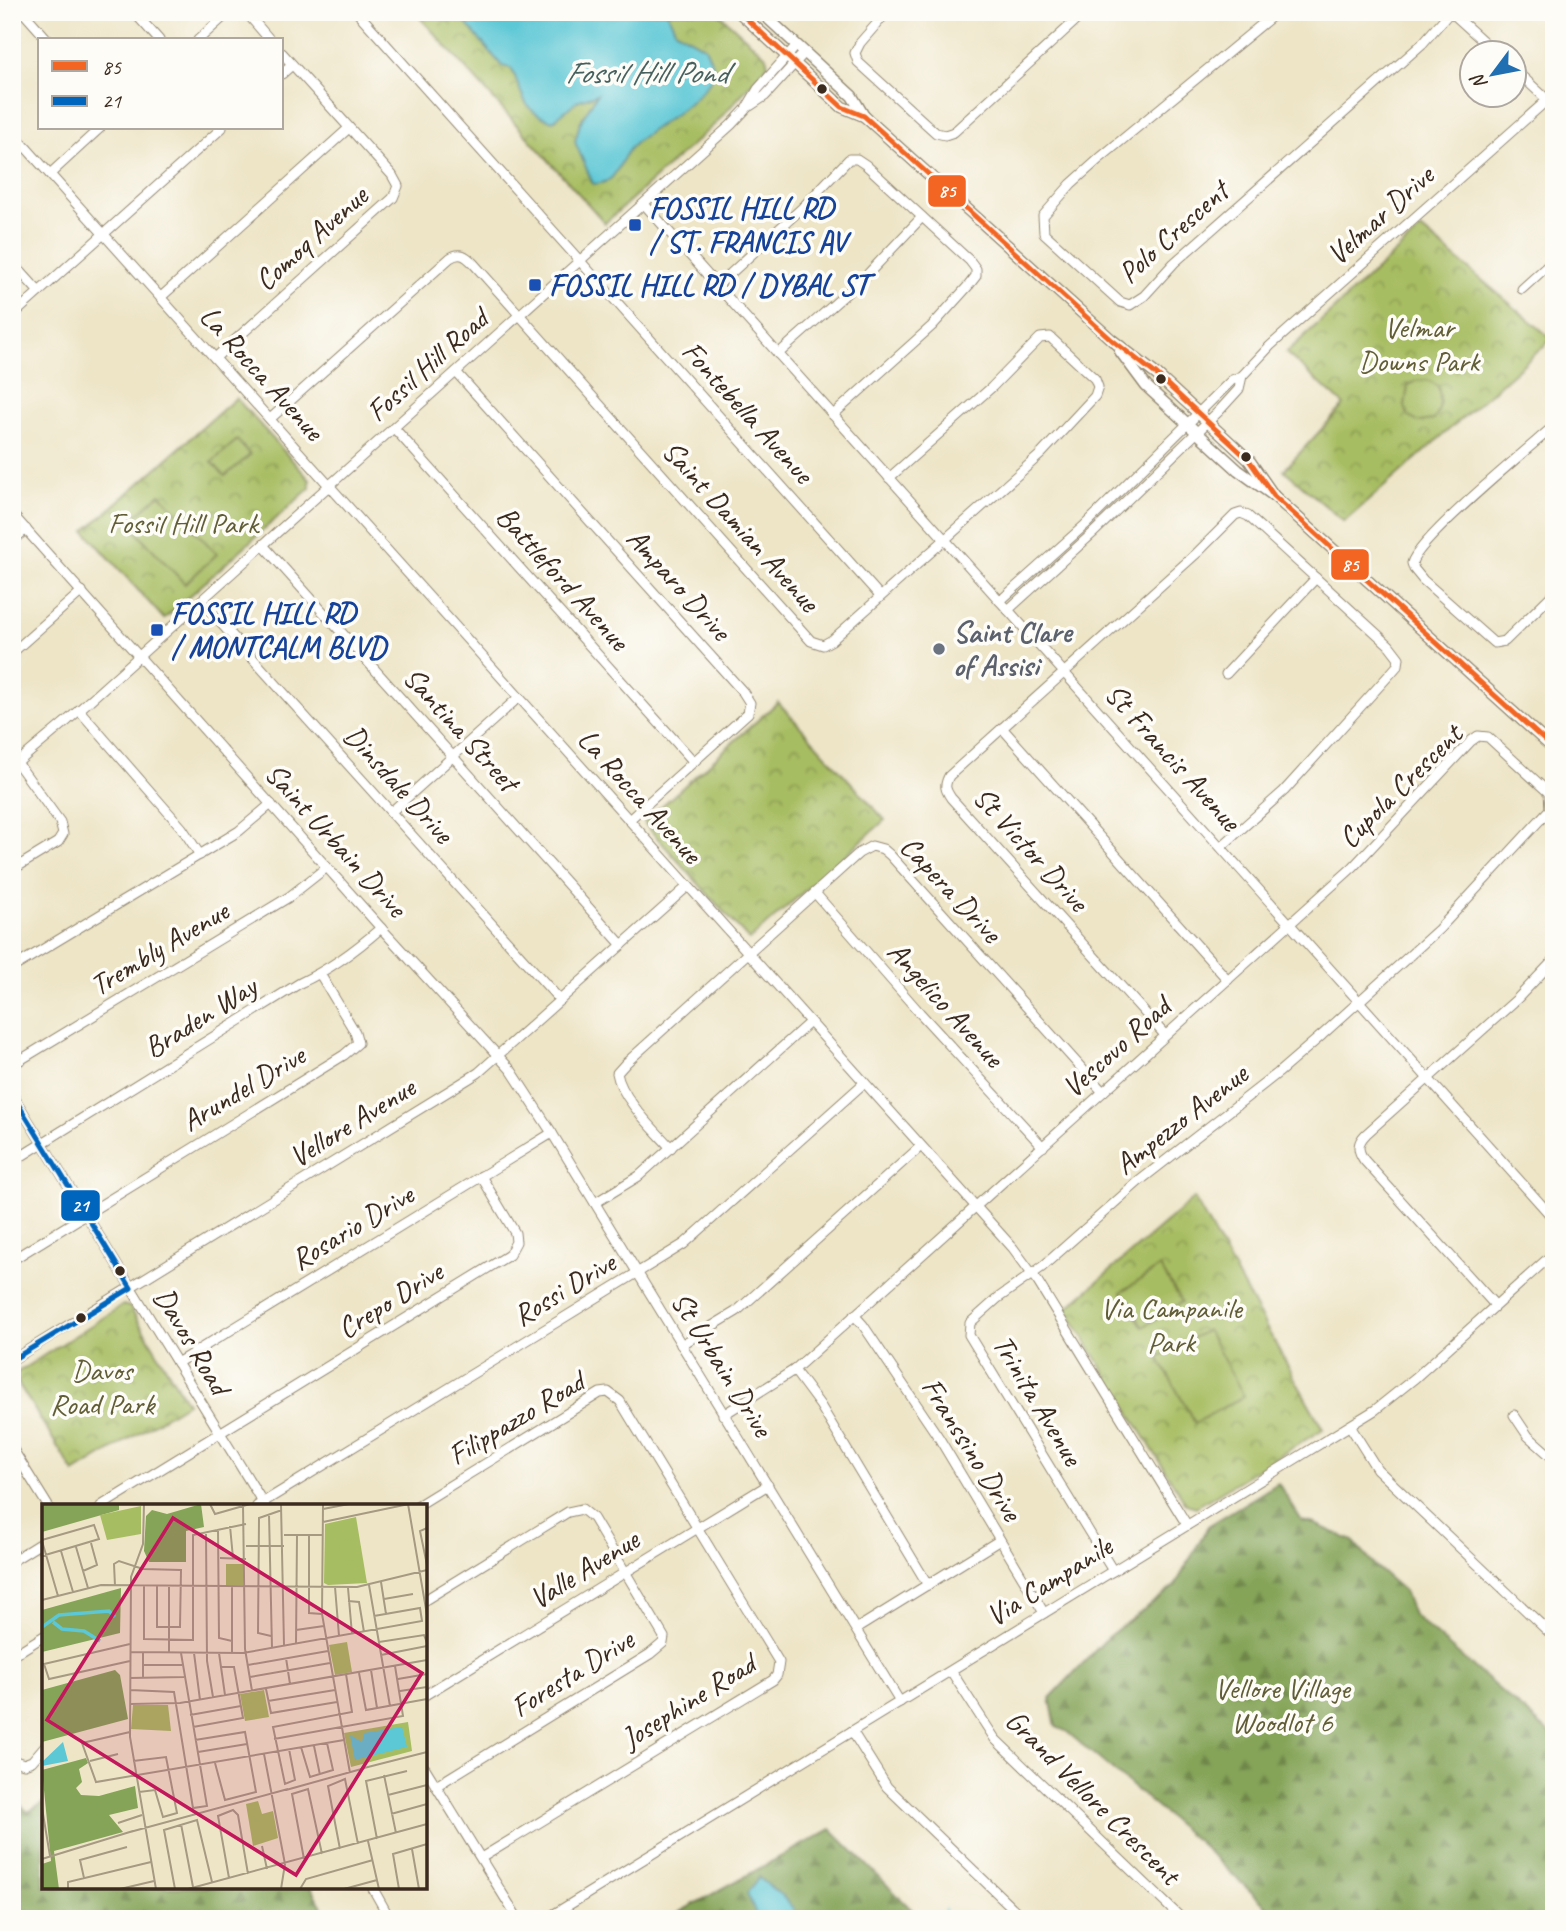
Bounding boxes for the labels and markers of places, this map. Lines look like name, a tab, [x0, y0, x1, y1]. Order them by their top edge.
unlabelled marker	[815, 82, 829, 96]
place label: FOSSIL HILL RD / ST. FRANCIS AV	[649, 189, 852, 261]
marker: FOSSIL HILL RD / ST. FRANCIS AV	[627, 217, 643, 233]
place label: FOSSIL HILL RD / DYBAL ST	[549, 266, 877, 304]
marker: FOSSIL HILL RD / DYBAL ST	[527, 277, 543, 293]
unlabelled marker	[1154, 372, 1168, 386]
unlabelled marker	[1239, 450, 1253, 464]
place label: FOSSIL HILL RD / MONTCALM BLVD	[171, 594, 389, 666]
place label: Saint Clare of Assisi	[953, 613, 1074, 685]
marker: FOSSIL HILL RD / MONTCALM BLVD	[149, 622, 165, 638]
marker: Saint Clare of Assisi	[931, 641, 947, 657]
unlabelled marker	[113, 1264, 127, 1278]
unlabelled marker	[74, 1311, 88, 1325]

